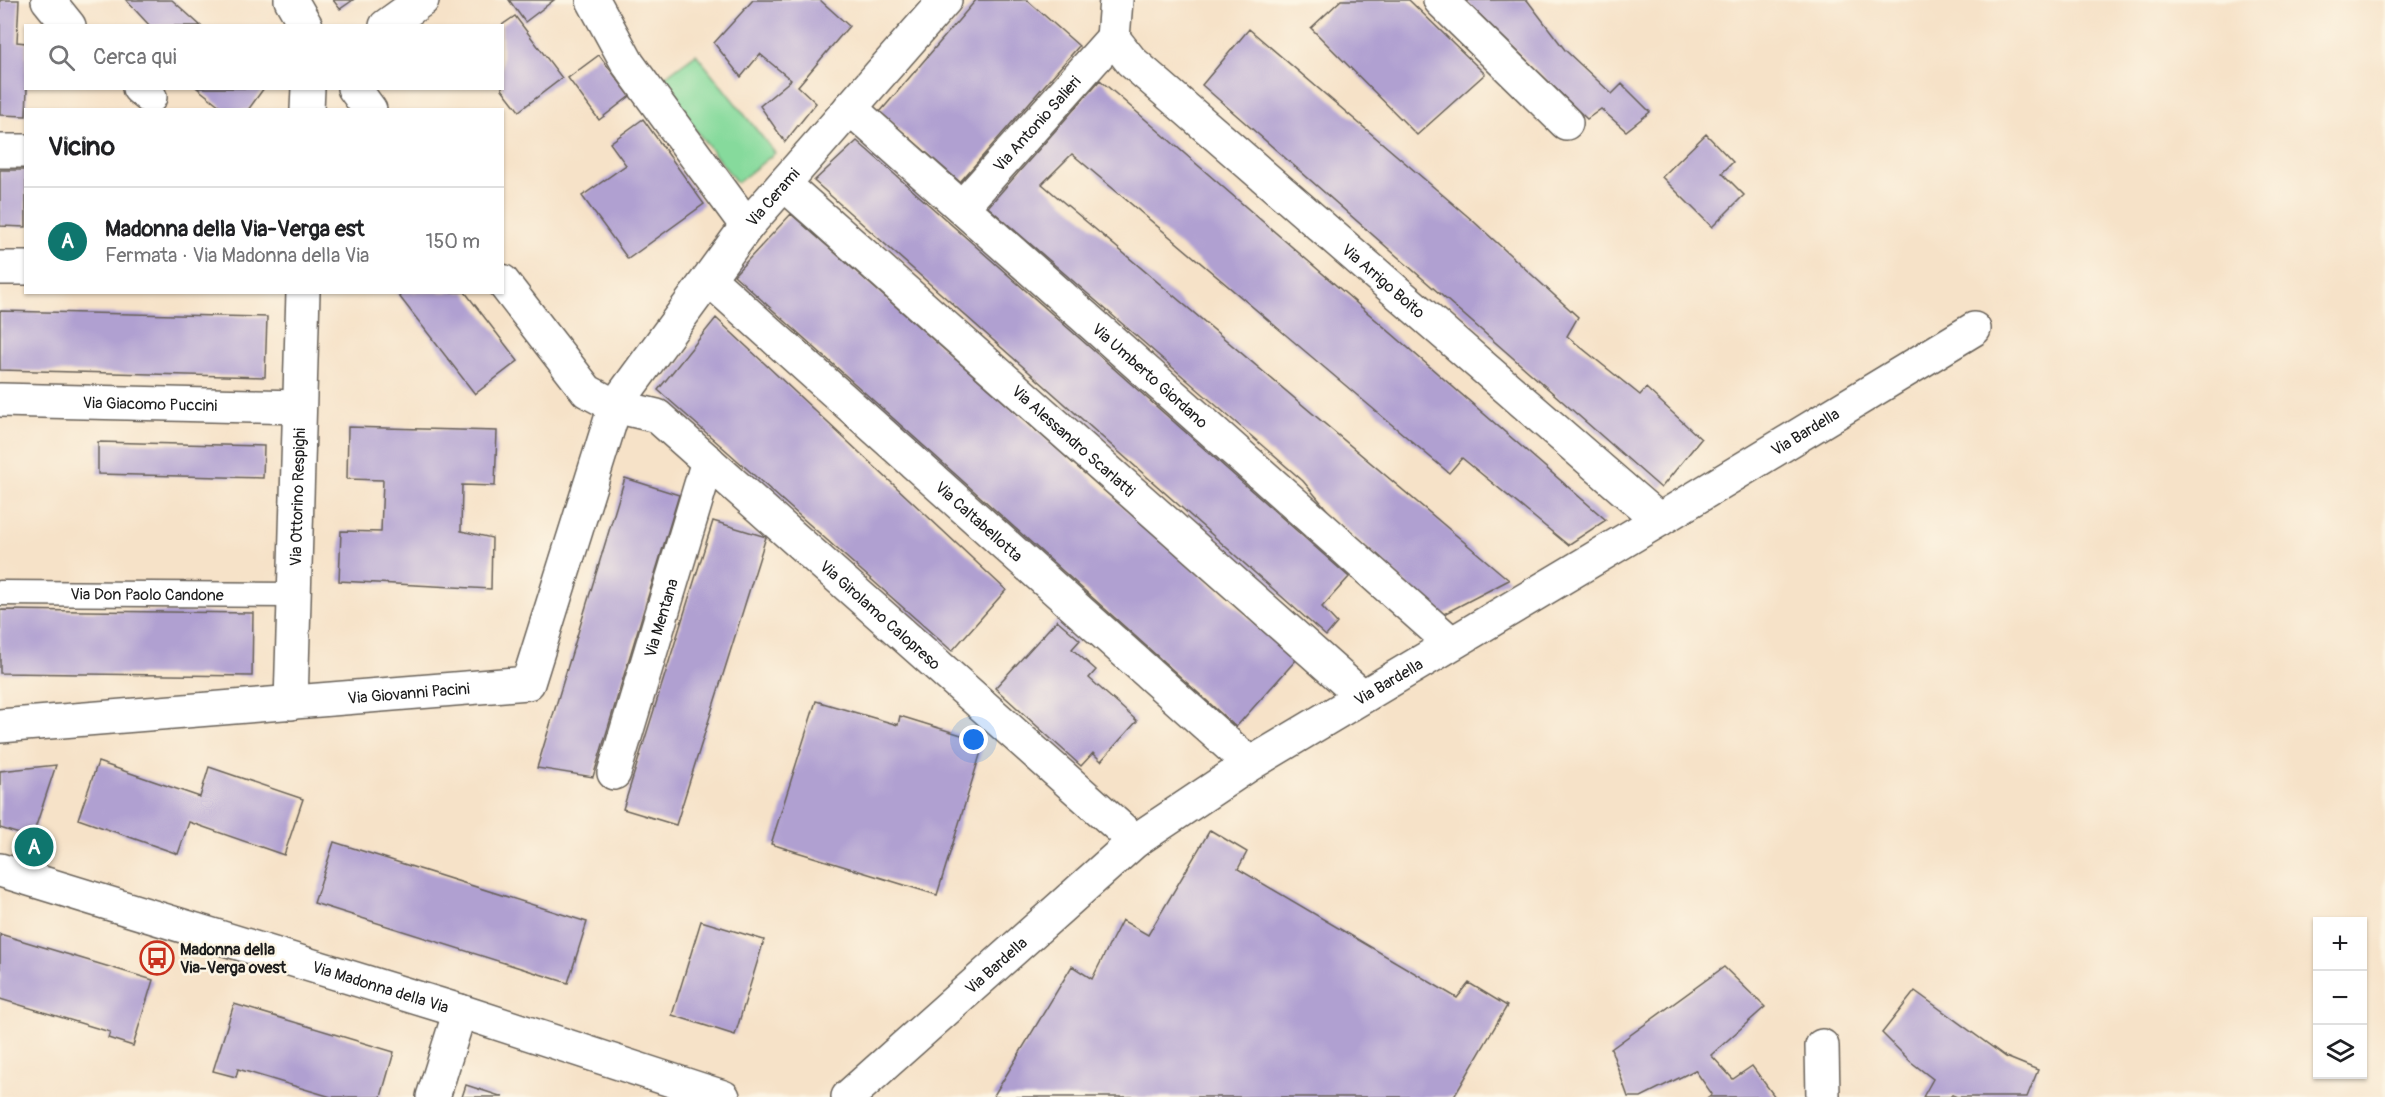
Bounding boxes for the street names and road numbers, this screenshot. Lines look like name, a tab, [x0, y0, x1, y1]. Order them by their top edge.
street label: Via Antonio Salieri	[989, 72, 1085, 176]
street label: Via Cerami	[742, 164, 804, 231]
street label: Via Arrigo Boito	[1337, 240, 1429, 323]
street label: Via Umberto Giordano	[1088, 319, 1212, 433]
street label: Via Alessandro Scarlatti	[1007, 381, 1139, 501]
street label: Via Giacomo Puccini	[82, 393, 218, 416]
street label: Via Bardella	[1768, 404, 1843, 461]
street label: Via Ottorino Respighi	[286, 427, 310, 567]
street label: Via Caltabellotta	[931, 478, 1027, 566]
street label: Via Girolamo Calopreso	[815, 557, 945, 675]
street label: Via Mentana	[640, 576, 683, 660]
street label: Via Don Paolo Candone	[70, 584, 224, 606]
street label: Via Bardella	[1351, 654, 1427, 710]
street label: Via Giovanni Pacini	[347, 679, 471, 709]
street label: Via Bardella	[961, 933, 1032, 999]
street label: Via Madonna della Via	[310, 957, 451, 1018]

